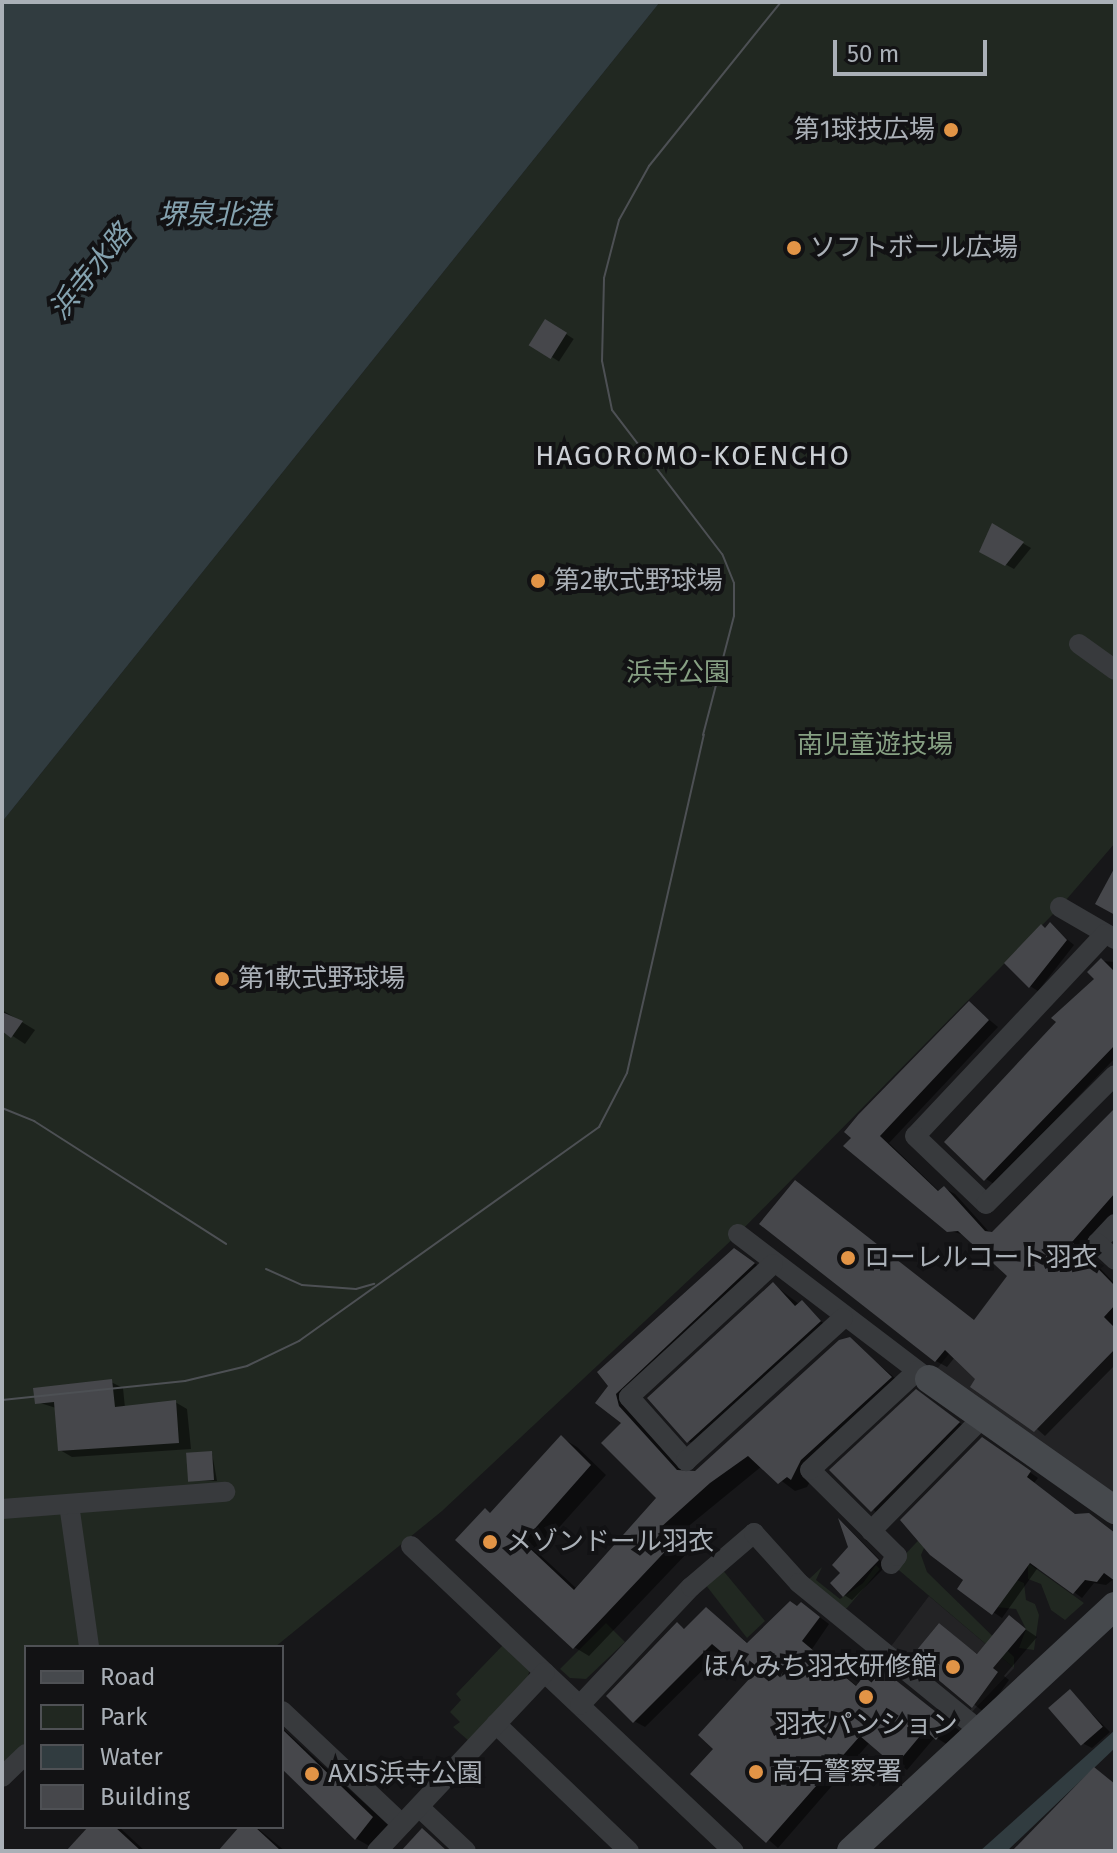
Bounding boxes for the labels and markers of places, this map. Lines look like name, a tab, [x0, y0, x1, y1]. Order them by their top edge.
place label: 第1球技広場	[794, 114, 935, 146]
marker: 第1球技広場	[942, 121, 960, 139]
place label: ソフトボール広場	[810, 232, 1018, 264]
marker: ソフトボール広場	[785, 239, 803, 257]
place label: 第2軟式野球場	[554, 565, 723, 597]
marker: 第2軟式野球場	[529, 572, 547, 590]
place label: 第1軟式野球場	[238, 963, 405, 995]
marker: 第1軟式野球場	[213, 970, 231, 988]
place label: ローレルコート羽衣	[864, 1242, 1098, 1274]
marker: ローレルコート羽衣	[839, 1249, 857, 1267]
place label: メゾンドール羽衣	[506, 1526, 714, 1558]
marker: メゾンドール羽衣	[481, 1533, 499, 1551]
place label: ほんみち羽衣研修館	[703, 1651, 937, 1683]
marker: ほんみち羽衣研修館	[944, 1658, 962, 1676]
marker: 羽衣パンション	[857, 1688, 875, 1706]
place label: 羽衣パンション	[775, 1709, 957, 1741]
place label: 高石警察署	[772, 1756, 902, 1788]
place label: AXIS浜寺公園	[328, 1758, 483, 1790]
marker: 高石警察署	[747, 1763, 765, 1781]
marker: AXIS浜寺公園	[303, 1765, 321, 1783]

